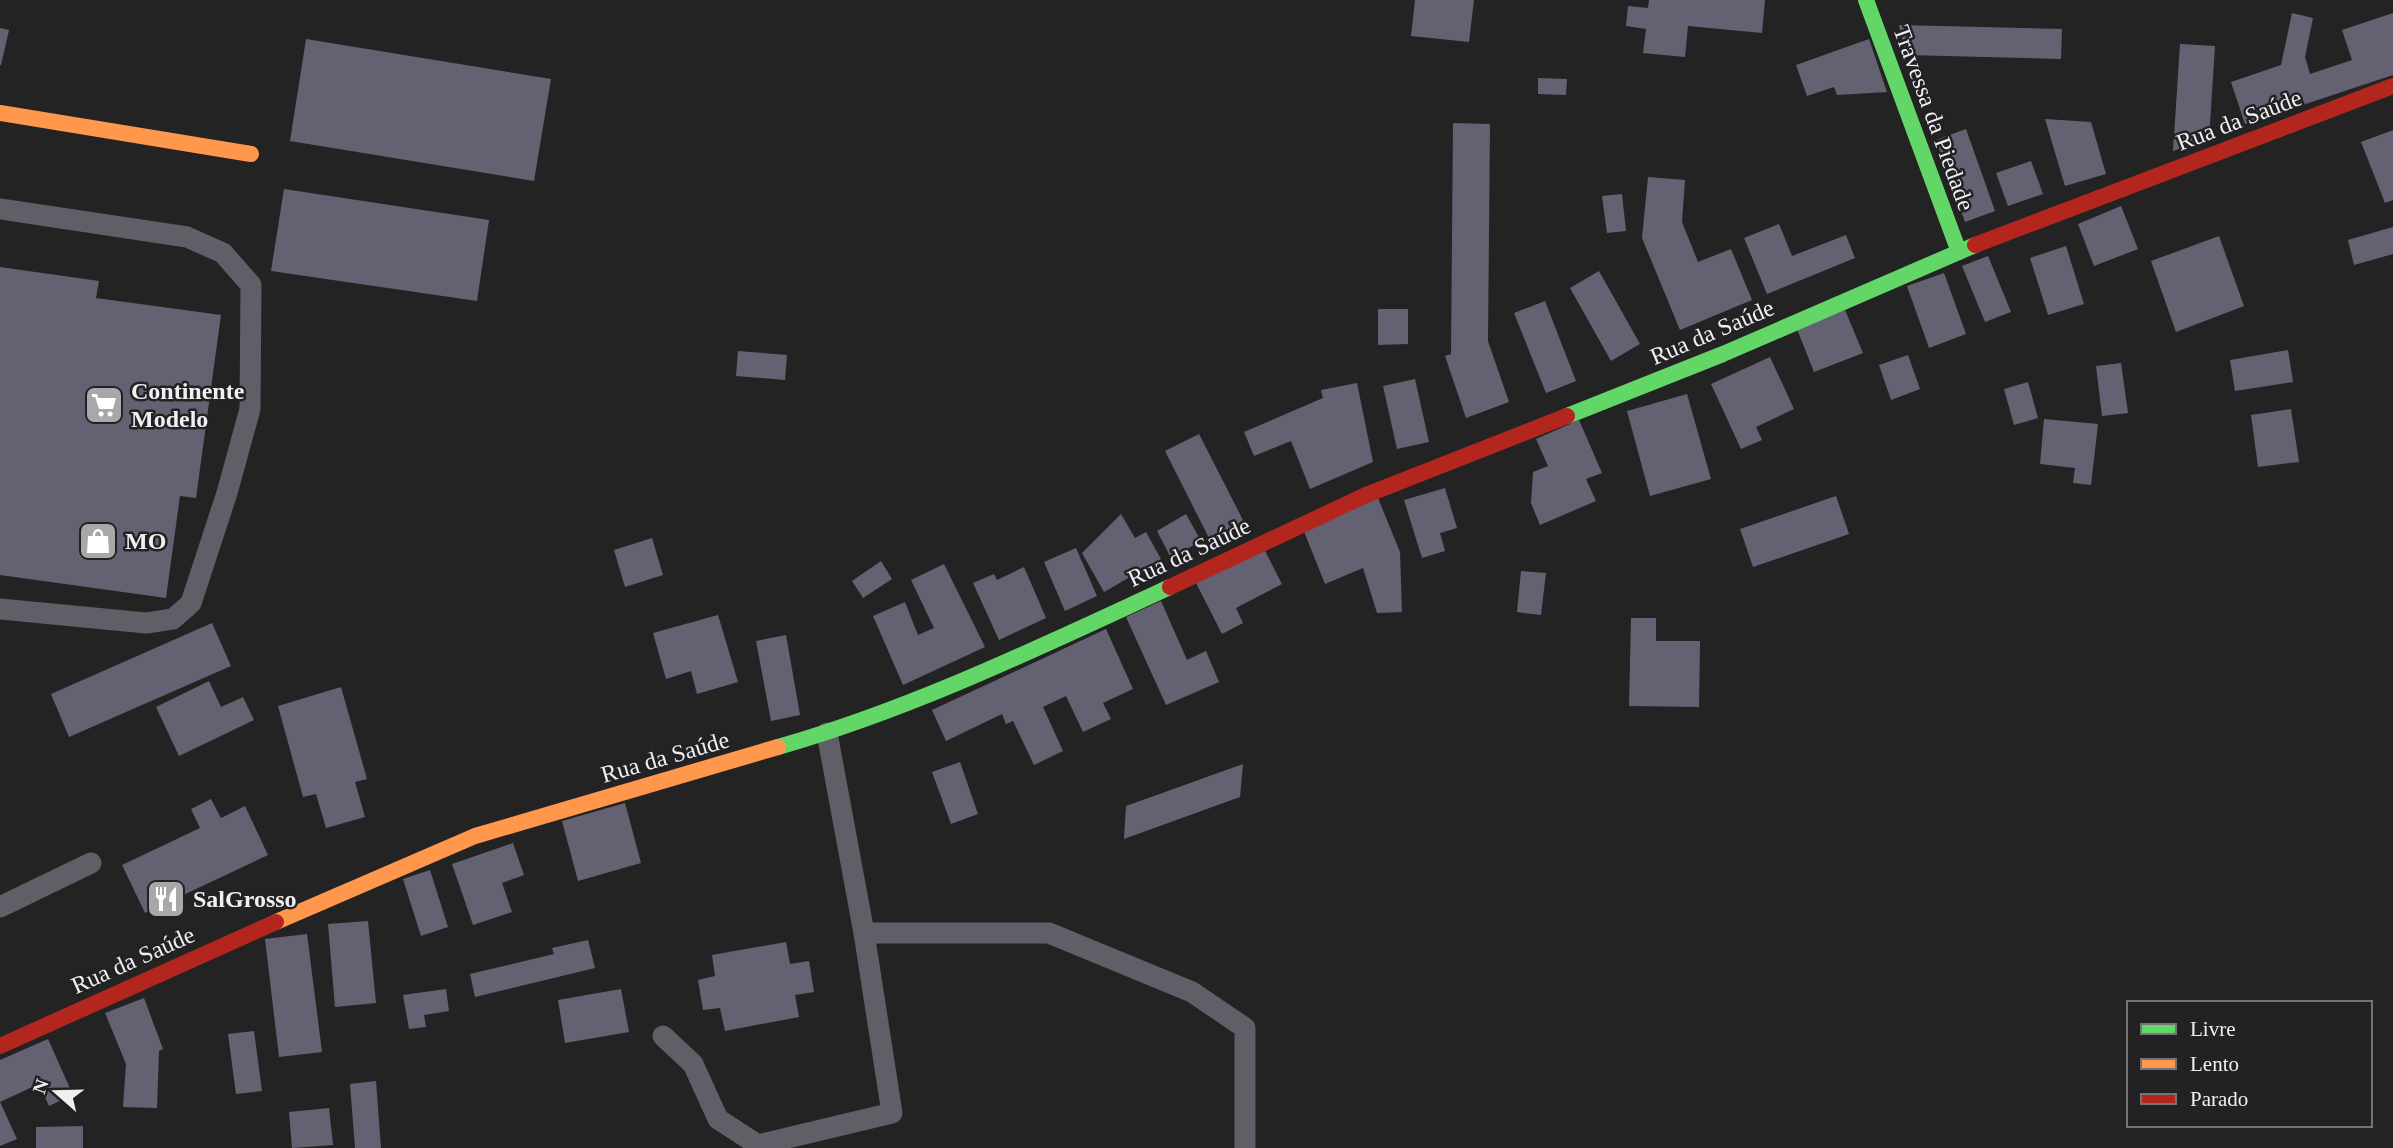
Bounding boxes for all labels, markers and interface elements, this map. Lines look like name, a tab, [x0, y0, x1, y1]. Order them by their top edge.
street label: Travessa da Piedade	[1888, 22, 1980, 214]
street label: Rua da Saúde	[2173, 84, 2305, 156]
street label: Rua da Saúde	[1646, 294, 1778, 370]
place label: Continente Modelo	[131, 378, 245, 432]
supermarket icon: Continente Modelo	[83, 384, 125, 426]
street label: Rua da Saúde	[1124, 512, 1254, 592]
shop icon: MO	[77, 520, 119, 562]
place label: MO	[125, 528, 166, 554]
street label: Rua da Saúde	[598, 726, 732, 788]
restaurant icon: SalGrosso	[145, 878, 187, 920]
place label: SalGrosso	[193, 886, 297, 912]
street label: Rua da Saúde	[67, 921, 199, 999]
legend	[2127, 1001, 2372, 1127]
text: Livre	[2190, 1017, 2235, 1041]
text: Lento	[2190, 1052, 2239, 1076]
north arrow	[21, 1057, 91, 1127]
text: N	[28, 1076, 53, 1096]
text: Parado	[2190, 1087, 2248, 1111]

